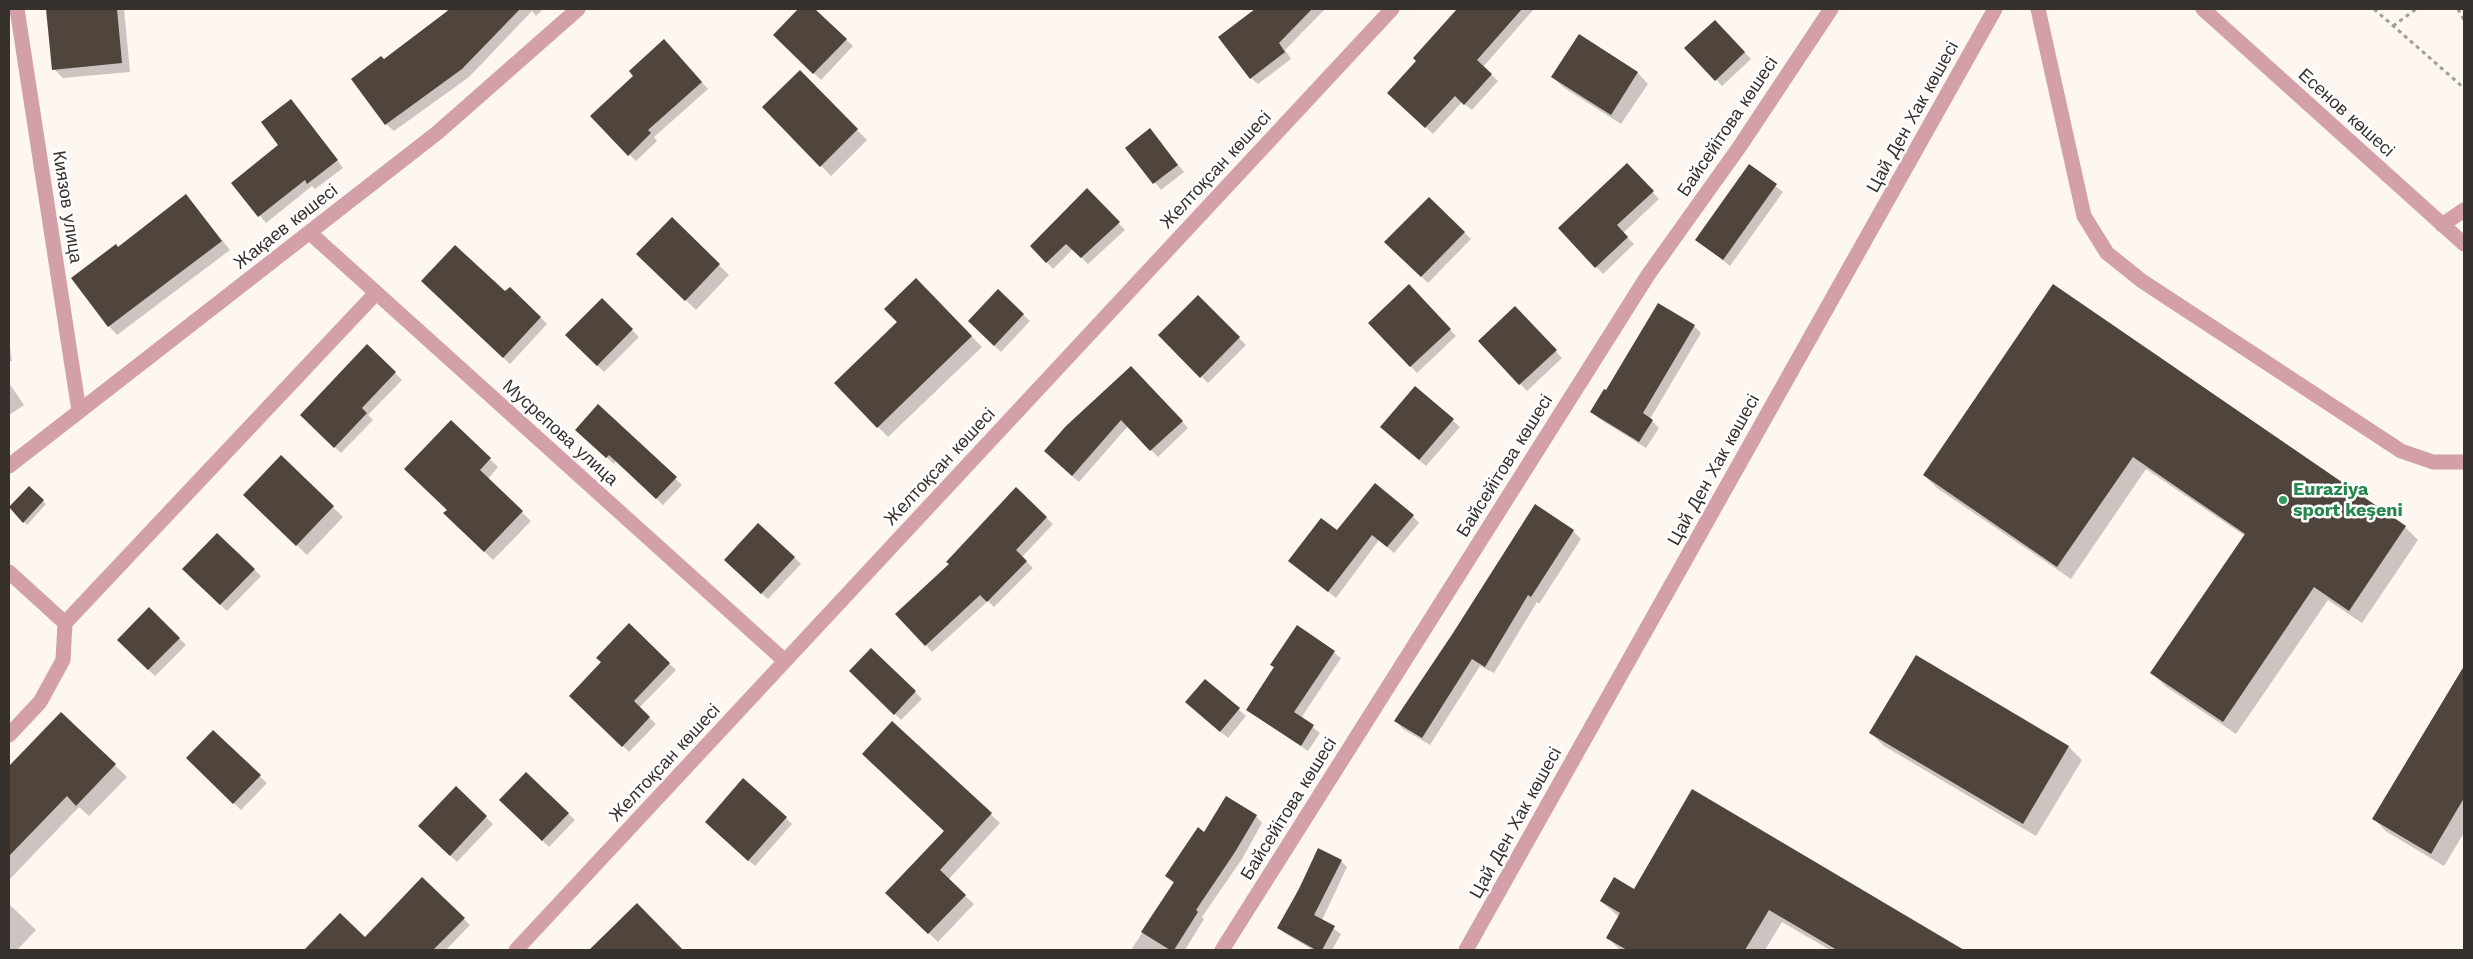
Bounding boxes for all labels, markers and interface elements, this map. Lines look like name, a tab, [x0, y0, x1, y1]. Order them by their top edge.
street label: Цай Ден Хак көшесі	[1862, 38, 1964, 196]
street label: Байсейітова көшесі	[1673, 53, 1783, 201]
street label: Есенов көшесі	[2294, 64, 2398, 162]
street label: Желтоқсан көшесі	[1156, 107, 1276, 233]
street label: Киязов улица	[47, 149, 87, 265]
street label: Жақаев көшесі	[230, 180, 342, 274]
street label: Мусрепова улица	[498, 376, 622, 490]
street label: Байсейітова көшесі	[1452, 391, 1558, 541]
street label: Цай Ден Хак көшесі	[1663, 391, 1765, 549]
street label: Желтоқсан көшесі	[880, 404, 1000, 530]
place label: Euraziya sport keşeni	[2293, 479, 2403, 522]
marker: Euraziya sport keşeni	[2277, 494, 2289, 506]
street label: Желтоқсан көшесі	[605, 700, 725, 826]
street label: Байсейітова көшесі	[1236, 734, 1342, 884]
street label: Цай Ден Хак көшесі	[1465, 744, 1567, 902]

